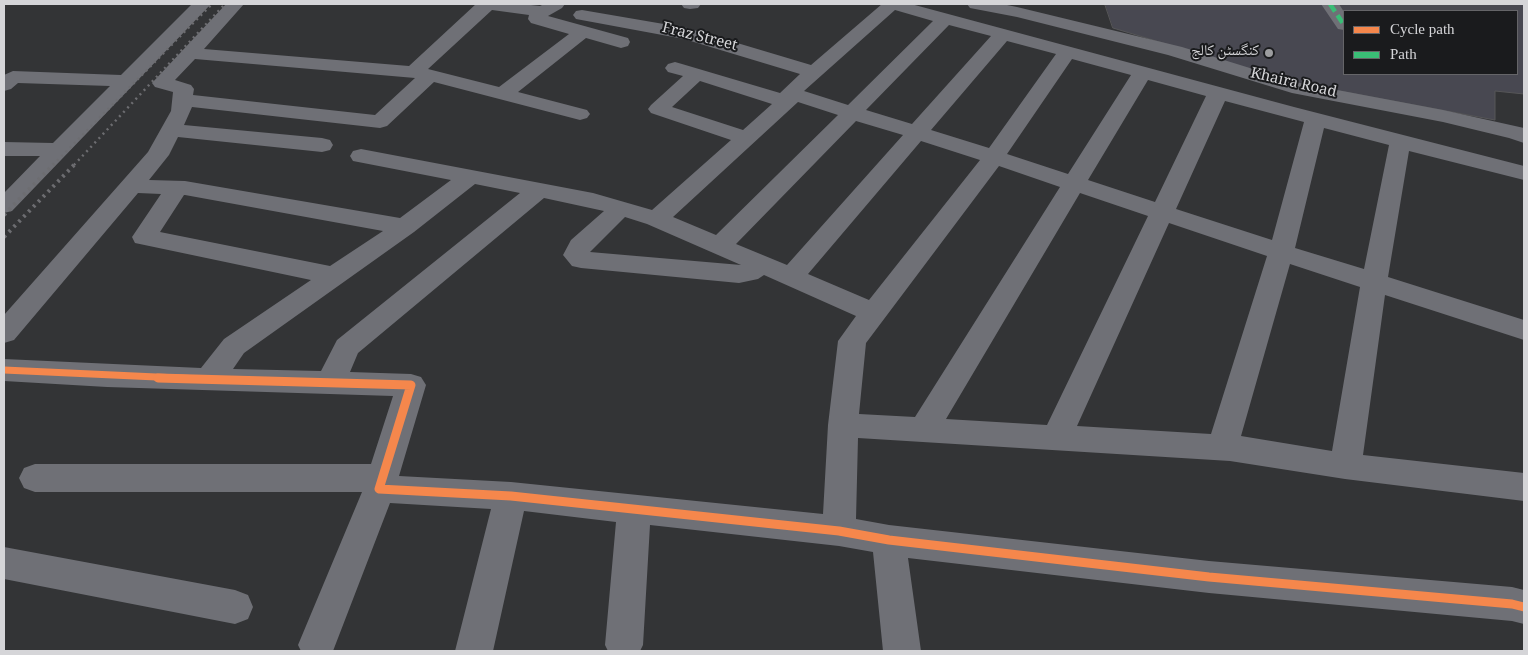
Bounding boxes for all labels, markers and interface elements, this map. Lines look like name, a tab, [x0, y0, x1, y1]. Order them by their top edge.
legend	[1343, 10, 1518, 75]
street label: Fraz Street	[660, 21, 738, 57]
text: Cycle path	[1390, 21, 1455, 37]
place label: کنگسٹن کالج	[1191, 44, 1259, 62]
text: Path	[1390, 46, 1417, 62]
marker: کنگسٹن کالج	[1263, 47, 1275, 59]
street label: Khaira Road	[1248, 66, 1338, 104]

